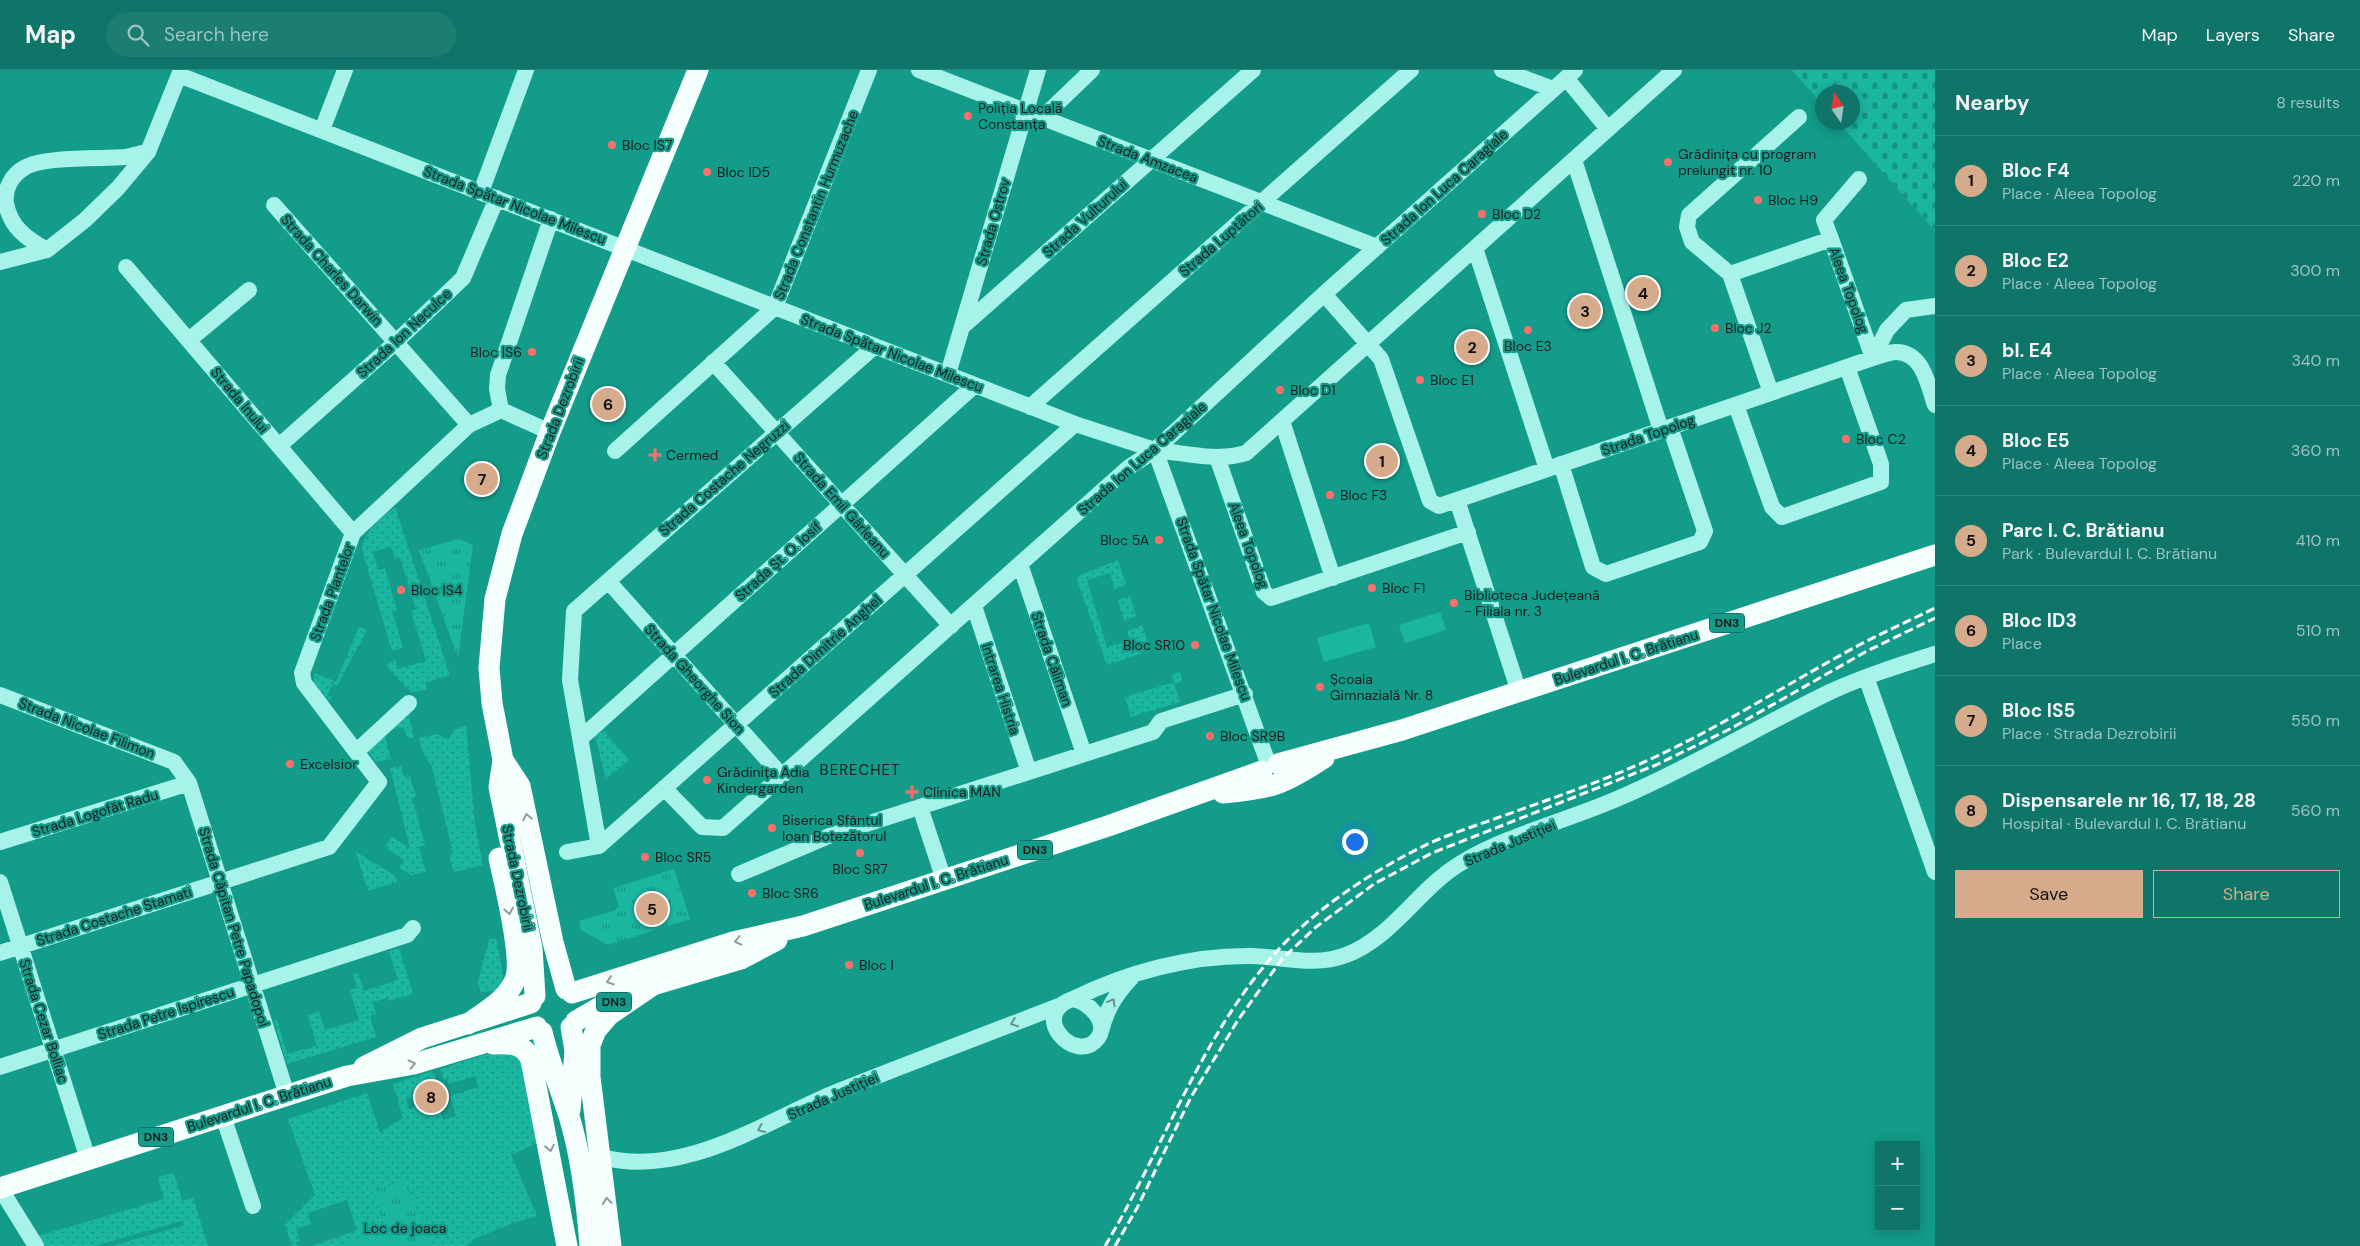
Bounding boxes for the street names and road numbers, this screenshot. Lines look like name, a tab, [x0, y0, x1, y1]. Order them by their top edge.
street label: Strada Constantin Hurmuzache	[770, 108, 862, 302]
street label: Strada Ion Luca Caragiale	[1377, 125, 1511, 249]
street label: Strada Amzacea	[1095, 132, 1201, 186]
street label: Strada Spătar Nicolae Milescu	[421, 162, 609, 248]
street label: Strada Vulturului	[1039, 175, 1131, 261]
street label: Strada Ostrov	[972, 176, 1014, 268]
street label: Strada Luptători	[1175, 198, 1267, 280]
street label: Strada Charles Darwin	[277, 211, 387, 329]
street label: Aleea Topolog	[1825, 244, 1873, 336]
street label: Strada Ion Neculce	[353, 285, 455, 381]
street label: Strada Spătar Nicolae Milescu	[798, 310, 986, 396]
street label: Strada Dezrobirii	[532, 354, 588, 462]
street label: Strada Inului	[207, 363, 273, 437]
street label: Strada Ion Luca Caragiale	[1074, 397, 1210, 519]
street label: Strada Topolog	[1599, 411, 1697, 459]
street label: Strada Costache Negruzzi	[655, 416, 793, 540]
street label: Strada Emil Gârleanu	[790, 449, 894, 561]
street label: Aleea Topolog	[1225, 499, 1273, 591]
street label: Strada Spătar Nicolae Milescu	[1172, 515, 1256, 703]
street label: Strada Șt. O. Iosif	[731, 517, 825, 605]
street label: Strada Plantelor	[306, 540, 358, 644]
street label: Strada Dimitrie Anghel	[765, 591, 885, 701]
street label: Strada Căliman	[1027, 609, 1077, 709]
road number: DN3	[1710, 614, 1744, 632]
street label: Strada Gheorghe Sion	[641, 620, 749, 738]
street label: Bulevardul I. C. Brătianu	[1552, 625, 1700, 689]
street label: Intrarea Histria	[978, 641, 1024, 737]
street label: Strada Nicolae Filimon	[16, 694, 158, 762]
street label: Strada Logofăt Radu	[30, 785, 160, 841]
street label: Strada Justiției	[1462, 816, 1558, 870]
street label: Strada Dezrobirii	[498, 823, 538, 933]
street label: Strada Căpitan Petre Papadopol	[195, 825, 273, 1029]
road number: DN3	[1018, 840, 1052, 860]
street label: Bulevardul I. C. Brătianu	[862, 850, 1010, 914]
street label: Strada Costache Stamati	[34, 882, 194, 950]
street label: Strada Cezar Bolliac	[15, 957, 73, 1085]
street label: Strada Petre Ispirescu	[96, 982, 236, 1044]
road number: DN3	[596, 992, 632, 1012]
street label: Strada Justiției	[785, 1068, 881, 1124]
street label: Bulevardul I. C. Brătianu	[185, 1072, 333, 1136]
road number: DN3	[138, 1128, 174, 1146]

